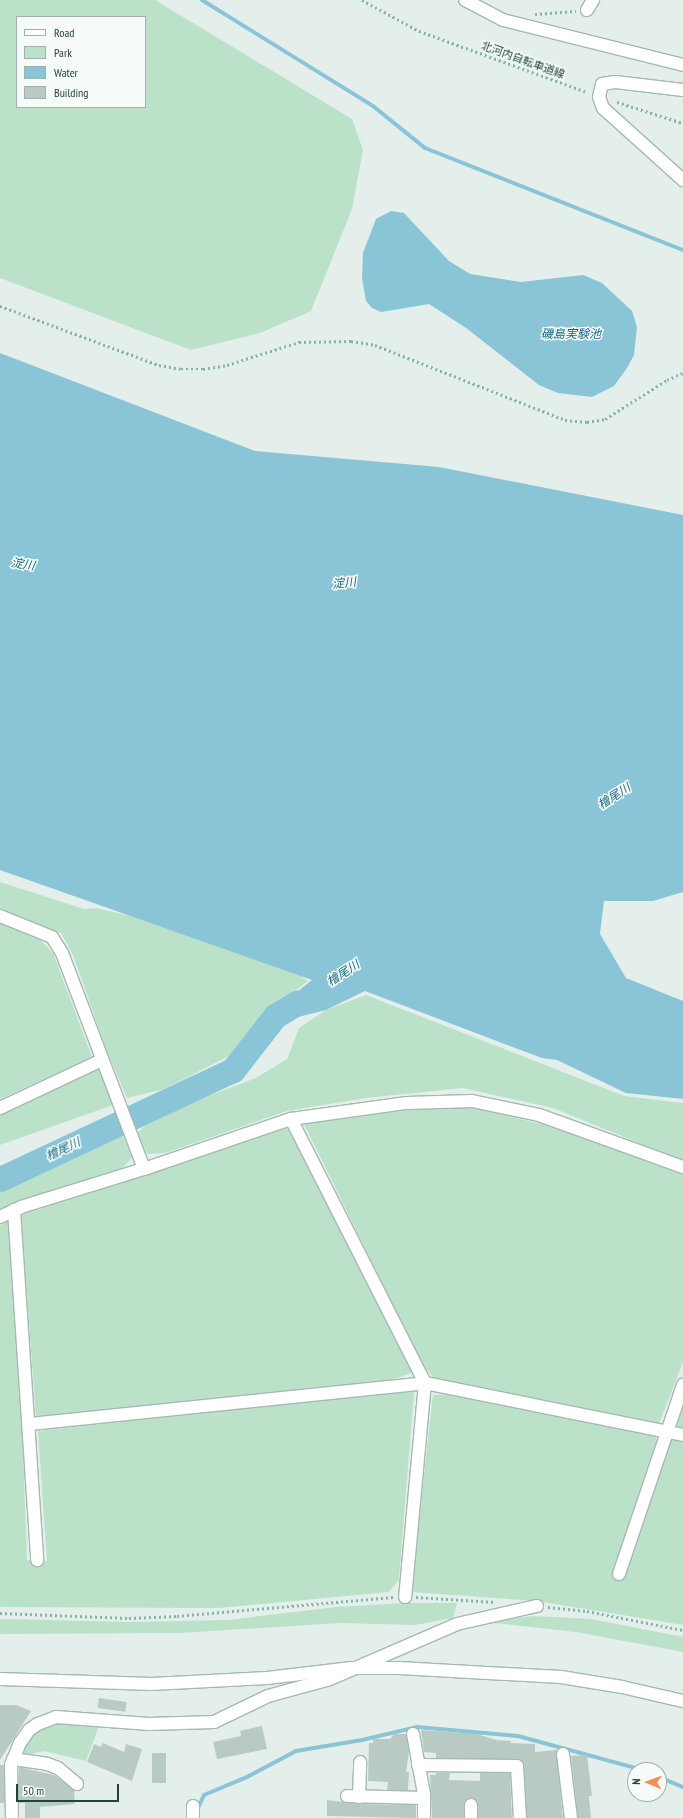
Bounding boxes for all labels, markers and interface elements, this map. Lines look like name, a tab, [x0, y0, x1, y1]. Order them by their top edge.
legend	[16, 16, 146, 108]
text: Road	[54, 25, 74, 40]
street label: 北河内自転車道線	[479, 39, 567, 81]
text: Park	[54, 45, 72, 60]
text: Water	[54, 65, 78, 80]
text: Building	[54, 85, 89, 100]
water label: 磯島実験池	[541, 327, 601, 341]
water label: 淀川	[10, 555, 36, 573]
water label: 淀川	[331, 575, 357, 591]
water label: 檜尾川	[595, 780, 633, 812]
water label: 檜尾川	[324, 957, 362, 989]
water label: 檜尾川	[44, 1135, 82, 1163]
north arrow	[627, 1762, 667, 1802]
scale bar	[18, 1776, 121, 1802]
text: N	[629, 1778, 643, 1785]
text: 50 m	[23, 1783, 44, 1798]

